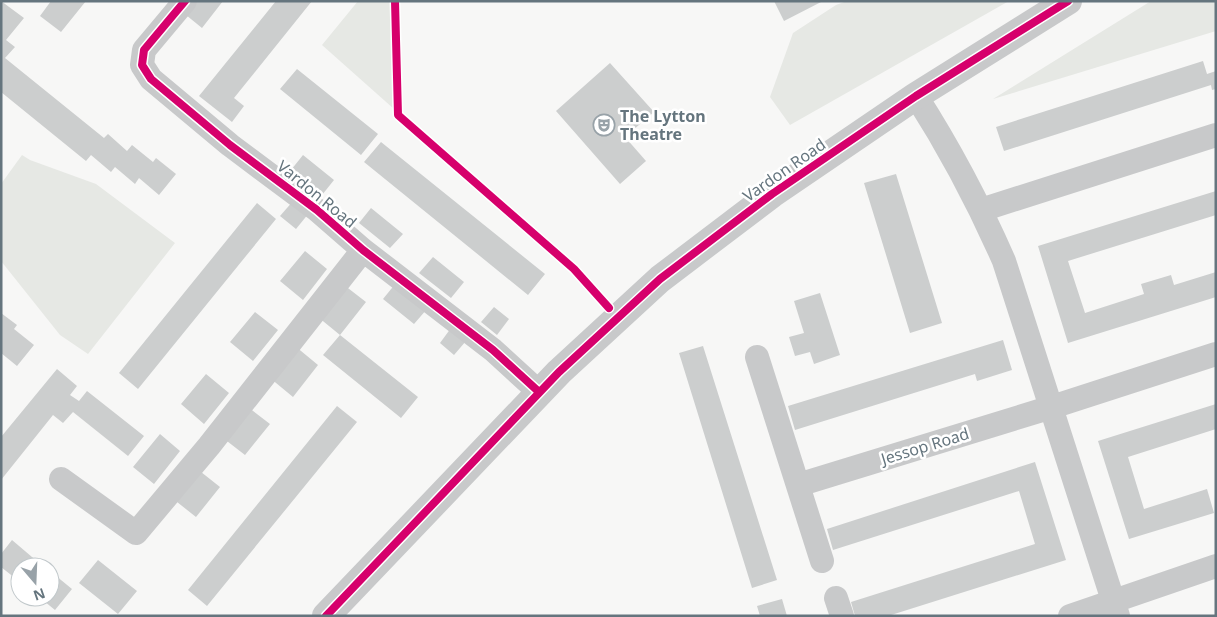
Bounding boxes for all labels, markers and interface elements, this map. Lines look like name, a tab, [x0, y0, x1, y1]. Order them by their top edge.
place label: The Lytton Theatre	[620, 105, 706, 145]
theatre icon: The Lytton Theatre	[592, 113, 616, 137]
street label: Vardon Road	[738, 133, 830, 207]
street label: Vardon Road	[273, 155, 361, 233]
street label: Jessop Road	[876, 422, 972, 470]
north arrow	[10, 557, 60, 607]
text: N	[31, 584, 48, 606]

